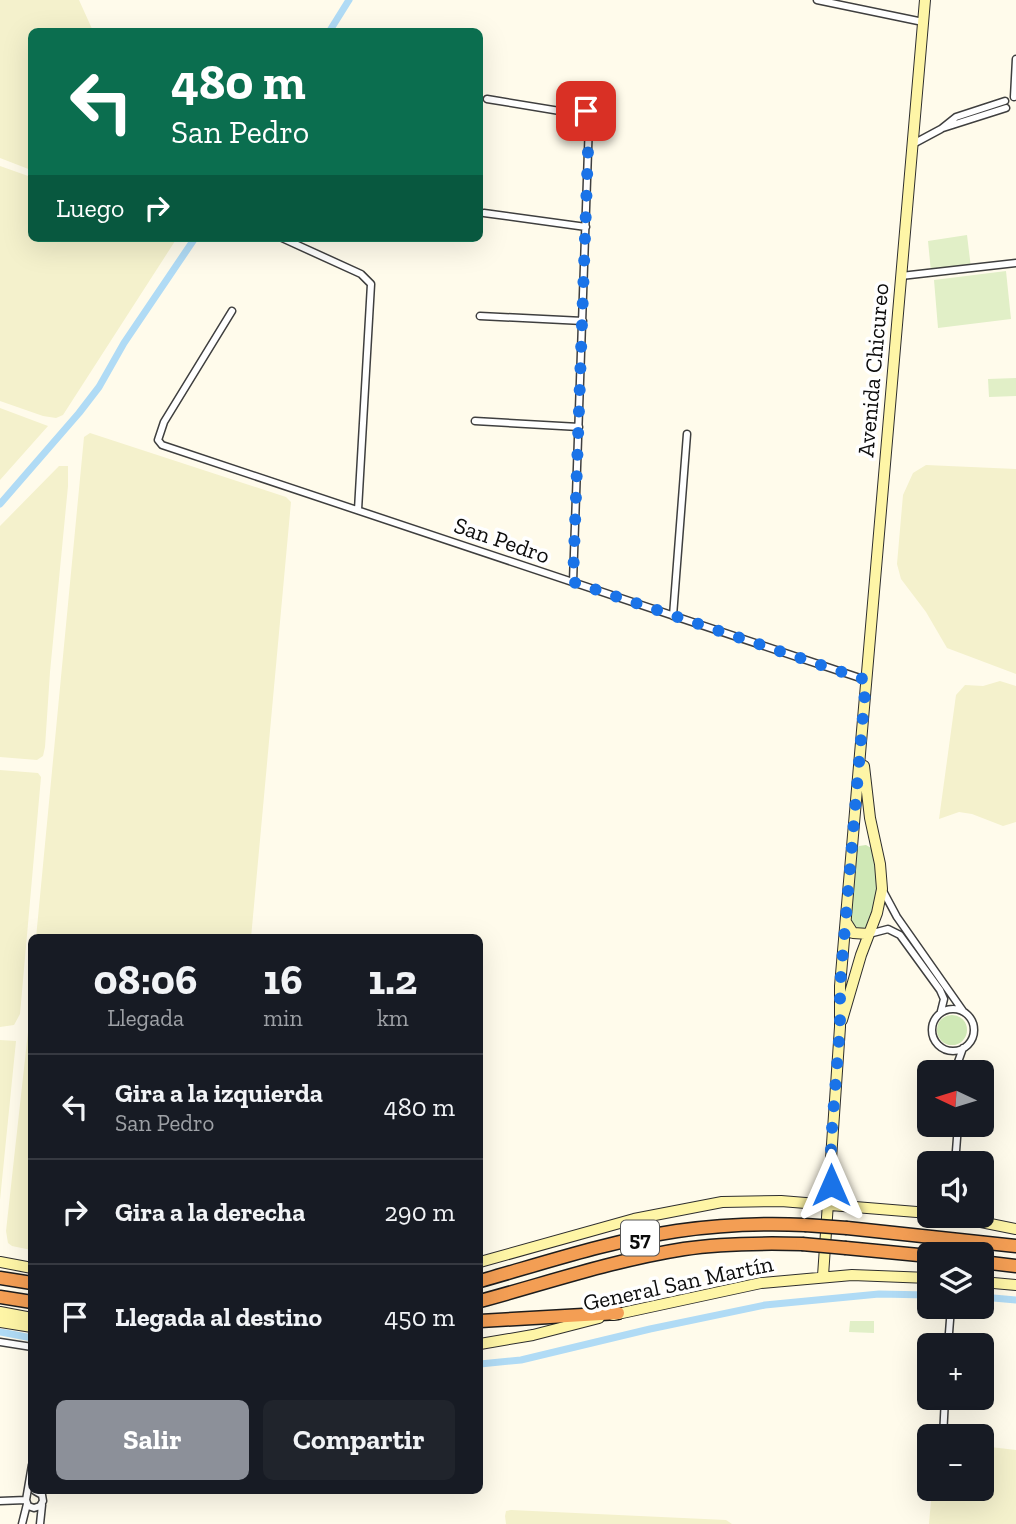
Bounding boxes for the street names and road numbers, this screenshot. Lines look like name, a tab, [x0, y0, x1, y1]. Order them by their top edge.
street label: Avenida Chicureo	[851, 282, 895, 458]
street label: San Pedro	[450, 511, 554, 569]
road number: 57	[621, 1220, 659, 1256]
street label: General San Martín	[580, 1249, 776, 1317]

